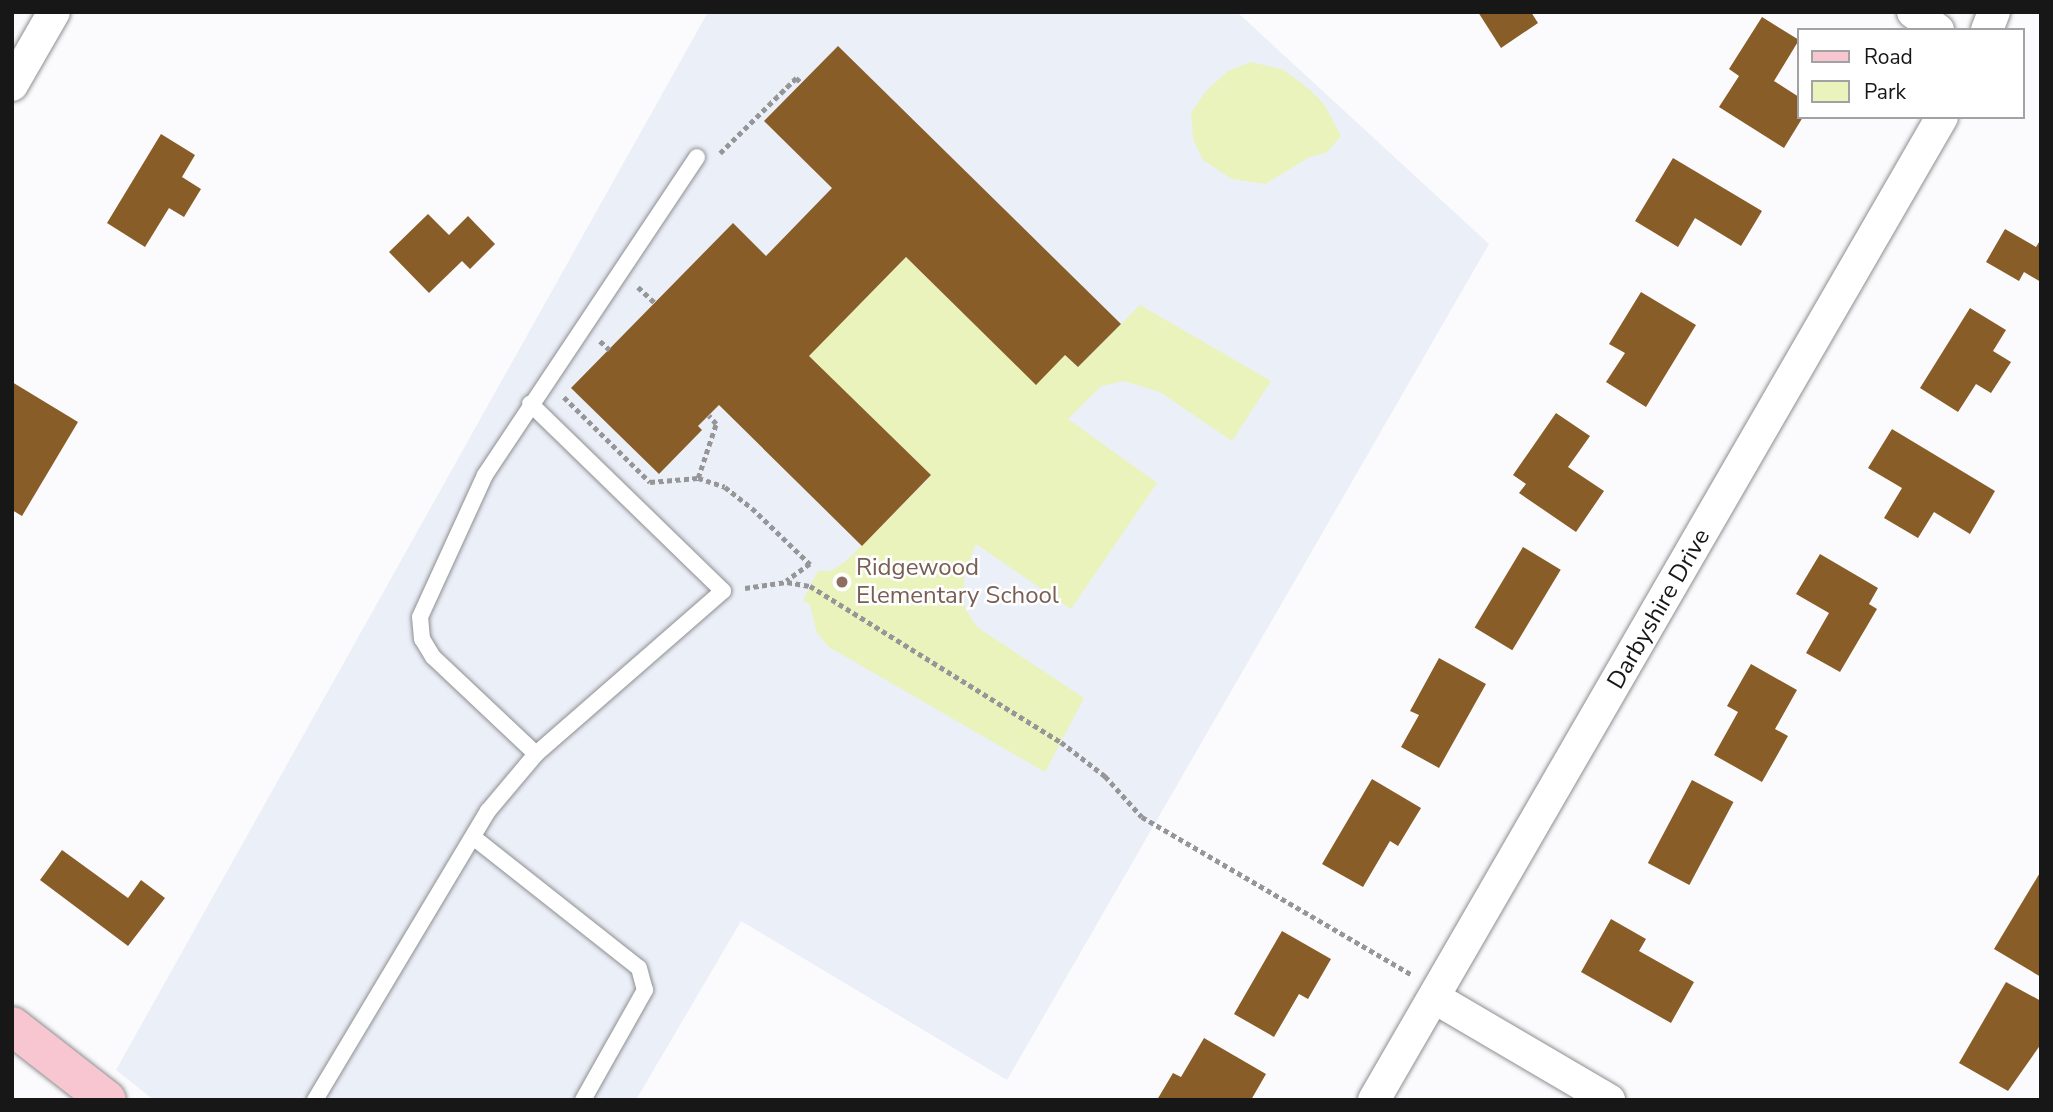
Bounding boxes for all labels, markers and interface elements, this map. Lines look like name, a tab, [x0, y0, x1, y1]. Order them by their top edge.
legend	[1798, 28, 2025, 119]
text: Road	[1864, 43, 1913, 71]
text: Park	[1864, 78, 1906, 106]
street label: Darbyshire Drive	[1602, 524, 1716, 694]
place label: Ridgewood Elementary School	[856, 554, 1059, 610]
marker: Ridgewood Elementary School	[834, 574, 850, 590]

